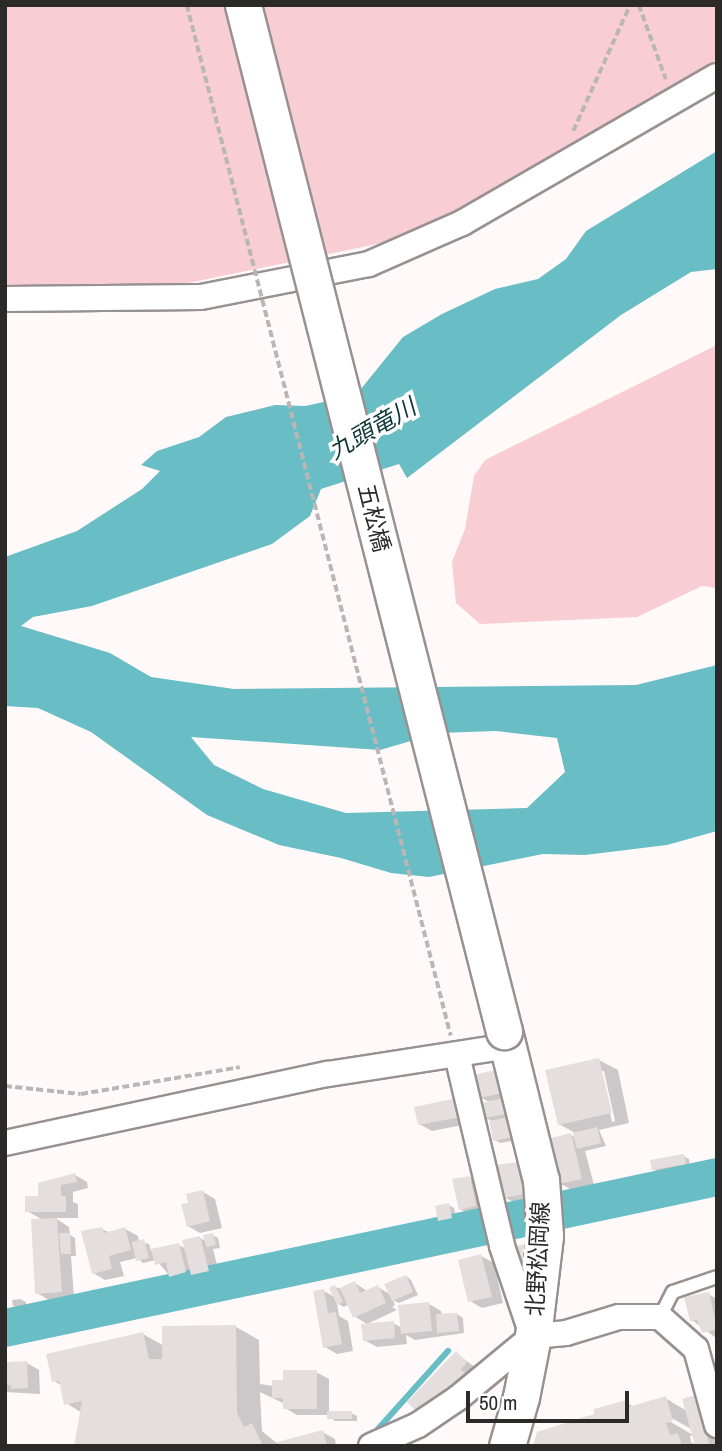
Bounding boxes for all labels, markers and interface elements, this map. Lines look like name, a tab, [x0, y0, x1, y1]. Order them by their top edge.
water label: 九頭竜川	[323, 393, 421, 465]
street label: 五松橋	[352, 481, 396, 555]
street label: 北野松岡線	[521, 1201, 555, 1317]
scale bar	[470, 1378, 633, 1422]
text: 50 m	[479, 1388, 517, 1417]

